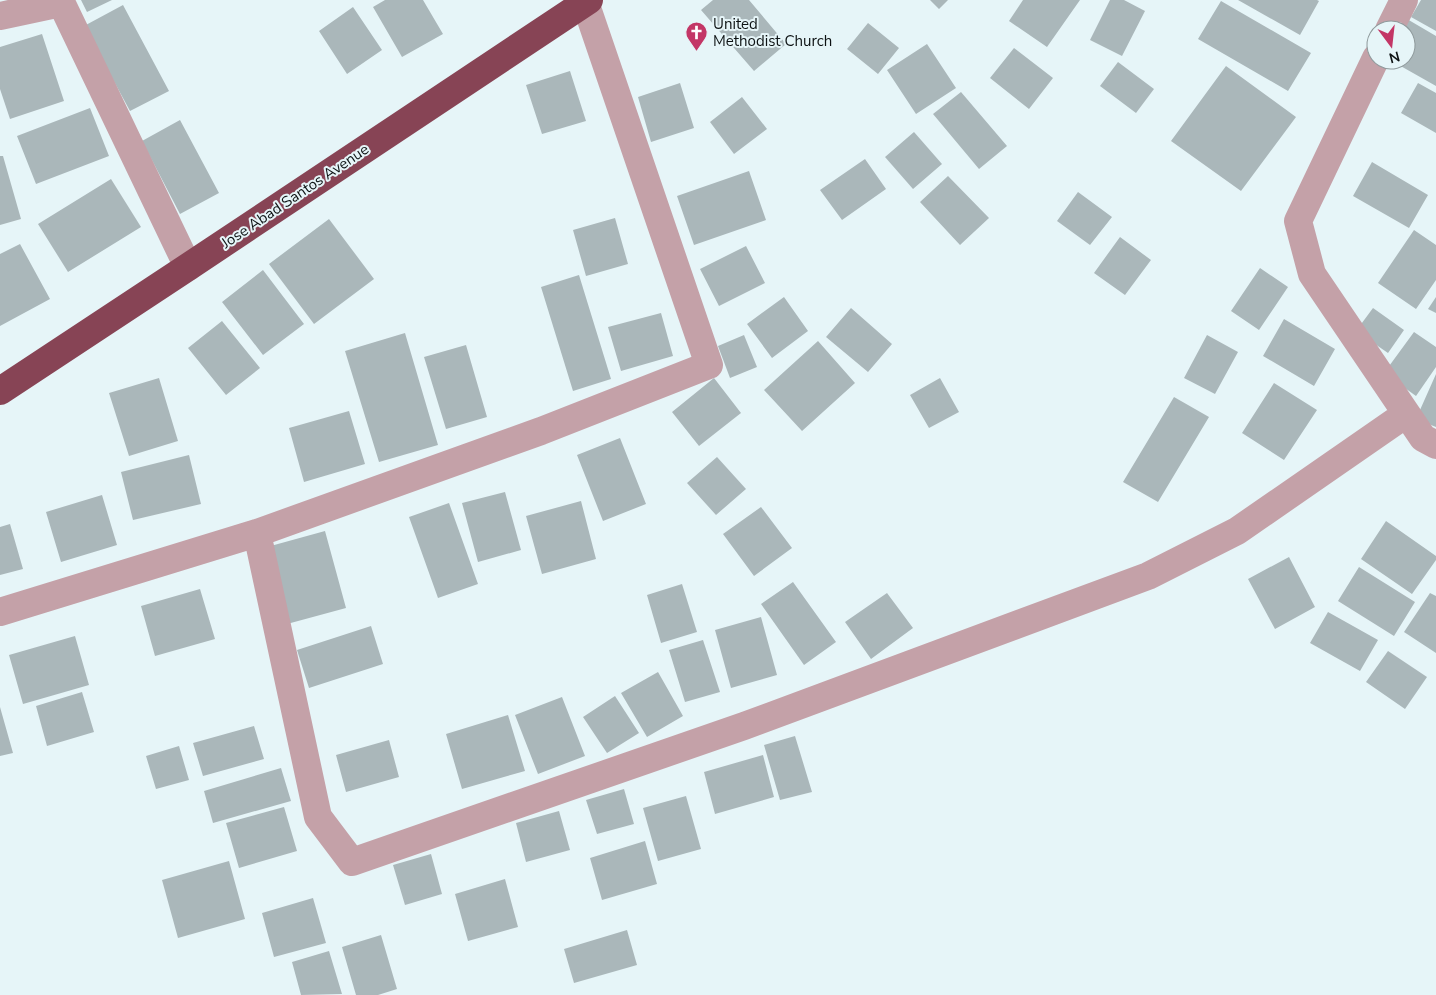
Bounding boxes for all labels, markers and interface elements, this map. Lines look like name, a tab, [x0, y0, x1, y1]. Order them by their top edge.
place label: United Methodist Church	[713, 14, 832, 51]
north arrow	[1366, 20, 1416, 70]
church icon: United Methodist Church	[685, 21, 709, 52]
text: N	[1387, 47, 1402, 68]
street label: Jose Abad Santos Avenue	[217, 139, 373, 253]

